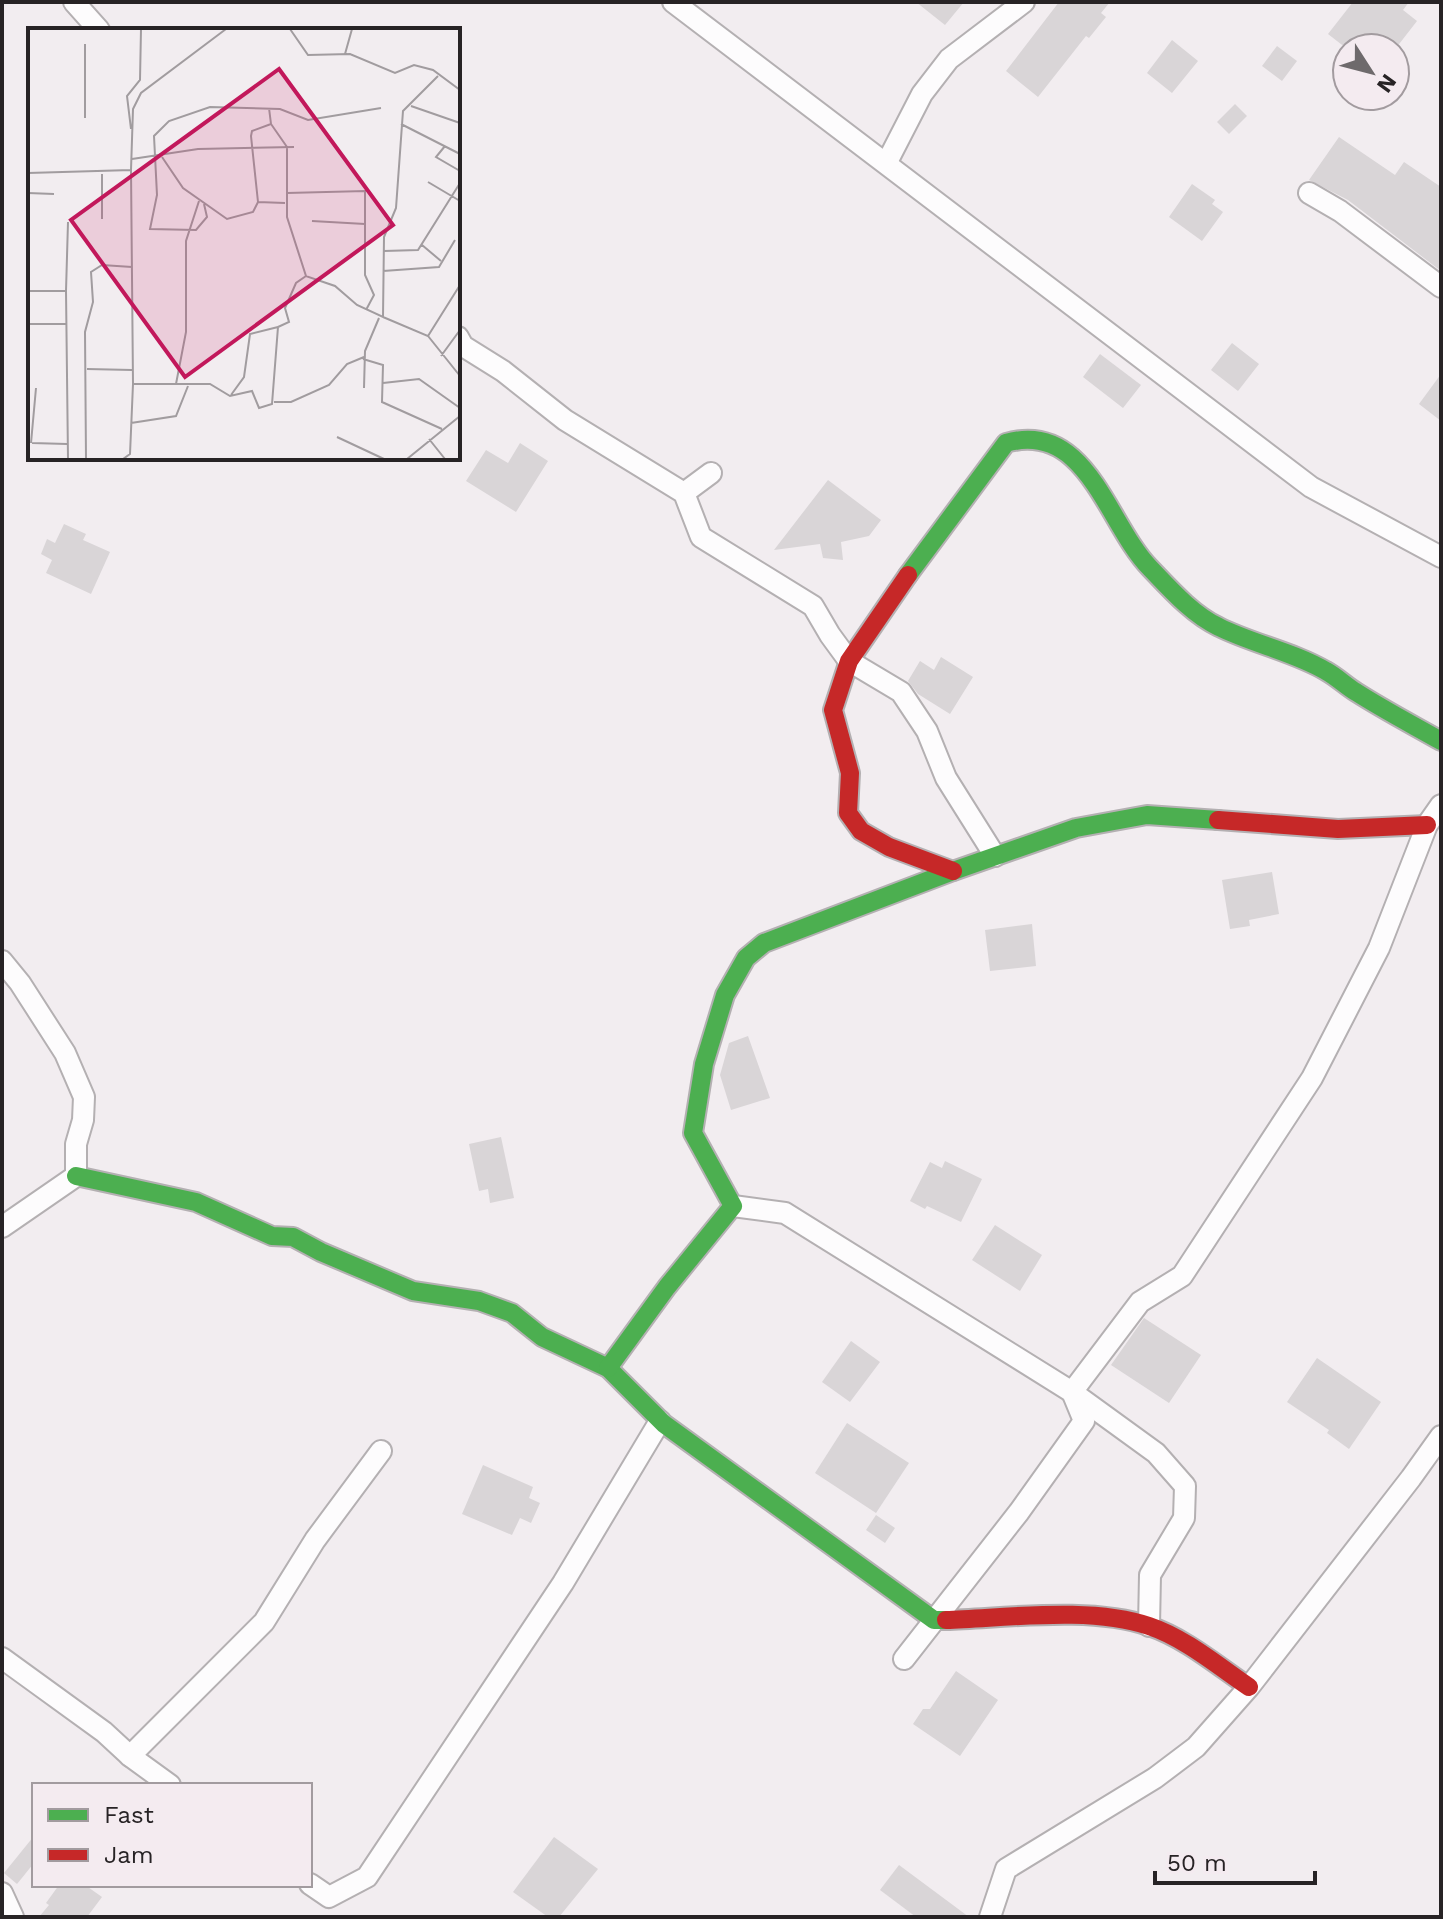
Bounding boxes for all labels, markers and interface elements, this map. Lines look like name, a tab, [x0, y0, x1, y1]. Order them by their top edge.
inset map	[28, 28, 460, 460]
north arrow	[1331, 32, 1411, 112]
text: N	[1372, 70, 1402, 97]
legend	[32, 1783, 312, 1887]
text: Fast	[104, 1801, 154, 1829]
scale bar	[1155, 1835, 1315, 1885]
text: Jam	[104, 1841, 154, 1869]
text: 50 m	[1167, 1849, 1227, 1877]

